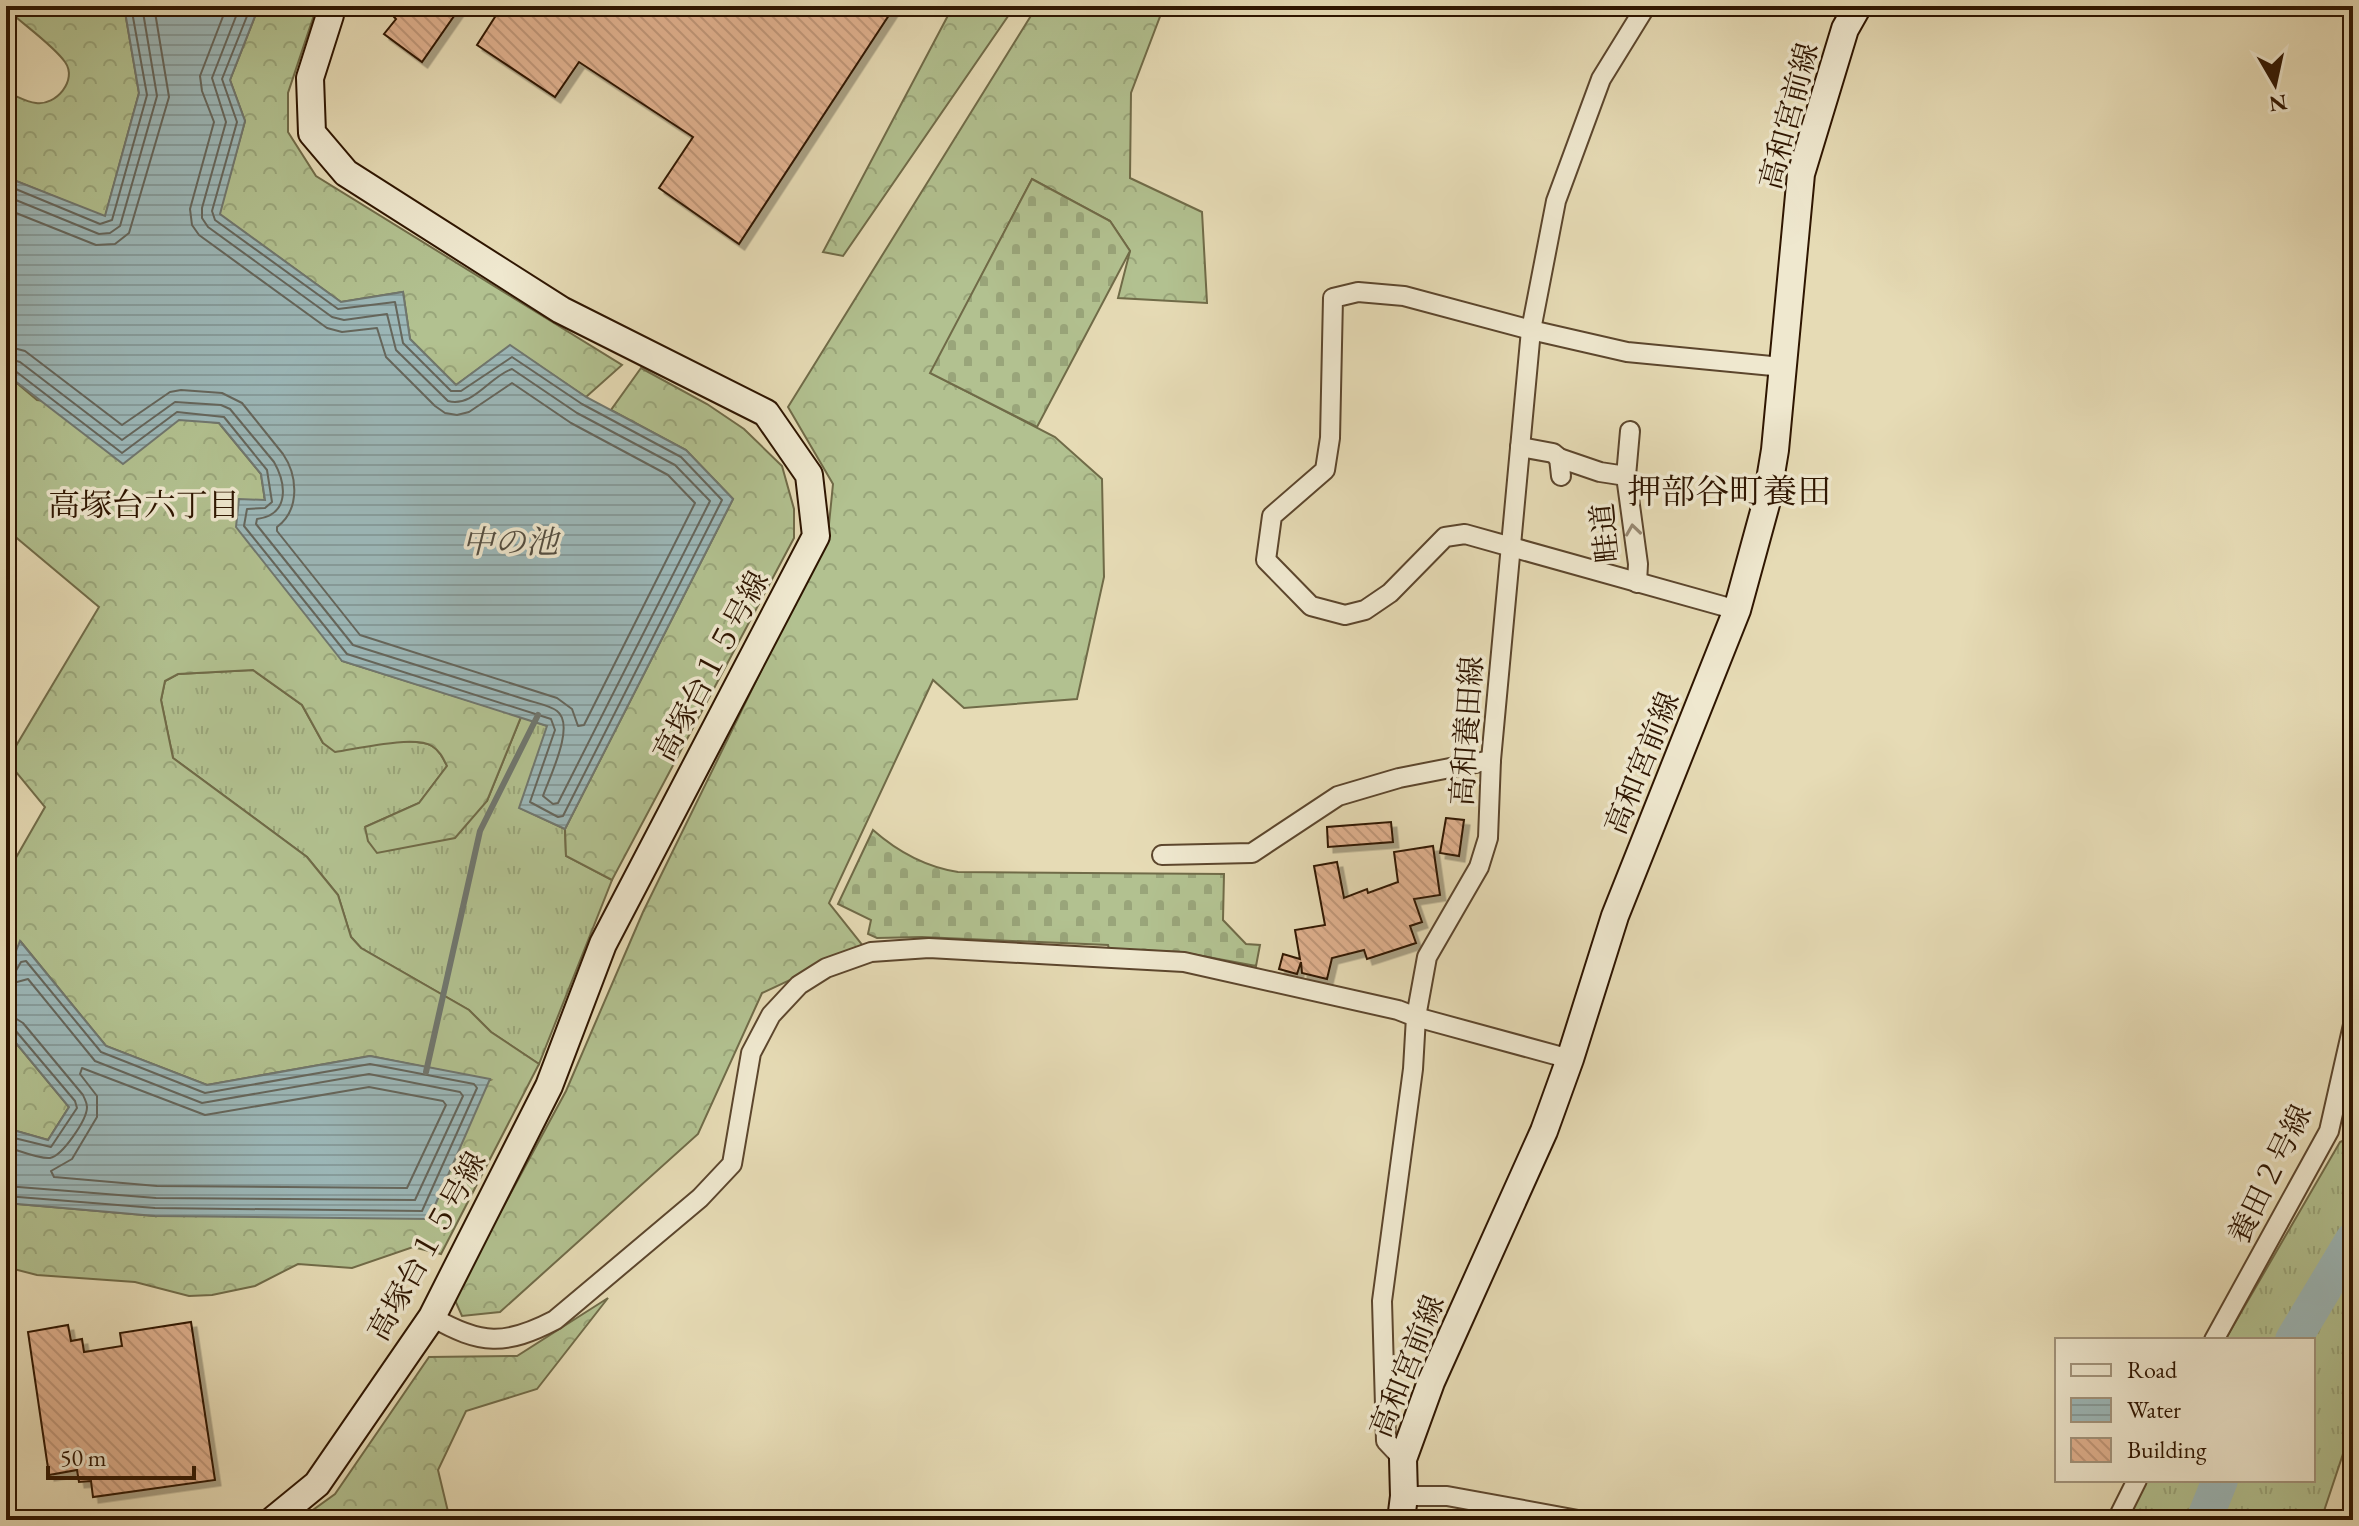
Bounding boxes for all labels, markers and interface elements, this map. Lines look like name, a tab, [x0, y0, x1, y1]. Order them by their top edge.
street label: 高和宮前線	[1750, 38, 1827, 193]
north arrow	[2235, 44, 2315, 124]
text: N	[2267, 88, 2289, 119]
district label: 押部谷町養田	[1627, 469, 1831, 513]
district label: 高塚台六丁目	[48, 484, 240, 526]
street label: 畦道	[1582, 501, 1627, 565]
water label: 中の池	[462, 521, 561, 563]
one-way arrow	[1625, 523, 1642, 536]
street label: 高塚台１５号線	[644, 564, 777, 768]
street label: 高和養田線	[1442, 655, 1491, 807]
street label: 高和宮前線	[1595, 686, 1688, 840]
street label: 養田２号線	[2219, 1098, 2320, 1250]
street label: 高塚台１５号線	[359, 1144, 495, 1347]
street label: 高和宮前線	[1360, 1289, 1453, 1443]
legend	[2055, 1338, 2315, 1482]
text: Road	[2127, 1354, 2178, 1385]
text: Water	[2127, 1394, 2181, 1425]
scale bar	[48, 1430, 194, 1480]
text: Building	[2127, 1434, 2207, 1465]
text: 50 m	[60, 1442, 107, 1473]

